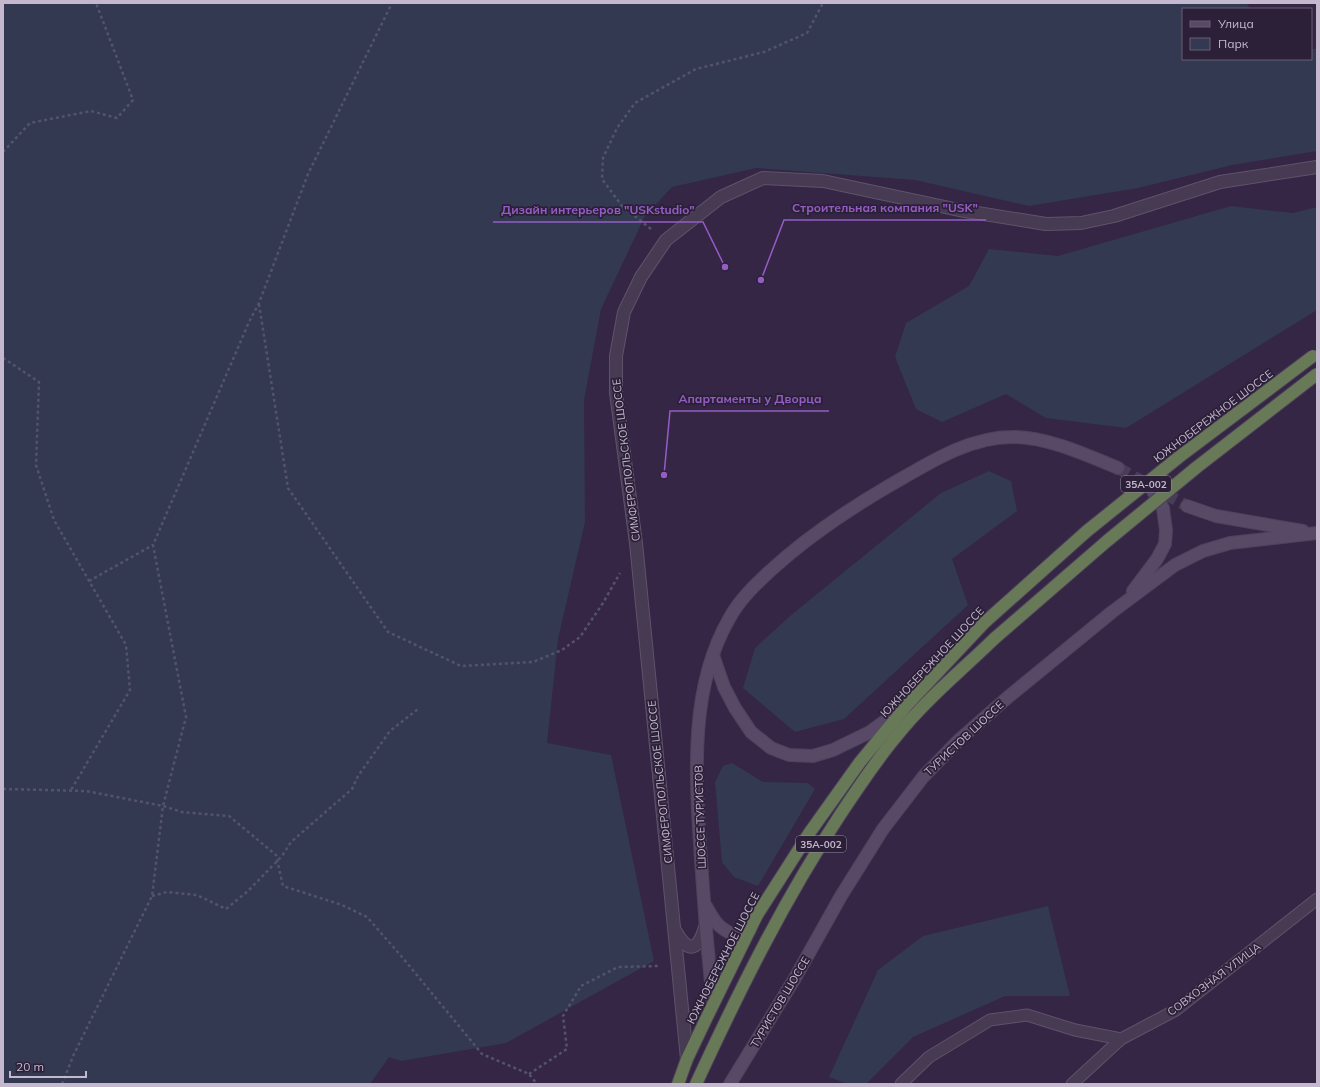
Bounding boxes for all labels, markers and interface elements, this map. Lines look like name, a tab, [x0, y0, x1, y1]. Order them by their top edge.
legend	[1182, 8, 1312, 60]
text: Улица	[1217, 16, 1254, 31]
text: Парк	[1218, 36, 1249, 51]
callout: Строительная компания "USK"	[784, 196, 986, 220]
callout: Дизайн интерьеров "USKstudio"	[493, 198, 703, 222]
text: Строительная компания "USK"	[792, 200, 978, 215]
text: Дизайн интерьеров "USKstudio"	[501, 202, 695, 217]
street label: ЮЖНОБЕРЕЖНОЕ ШОССЕ	[1151, 367, 1275, 465]
street label: СИМФЕРОПОЛЬСКОЕ ШОССЕ	[609, 378, 643, 542]
callout: Апартаменты у Дворца	[670, 387, 829, 411]
text: Апартаменты у Дворца	[678, 391, 822, 406]
road number: 35А-002	[1121, 476, 1171, 492]
street label: ЮЖНОБЕРЕЖНОЕ ШОССЕ	[877, 604, 987, 720]
street label: ТУРИСТОВ ШОССЕ	[921, 698, 1007, 778]
street label: СИМФЕРОПОЛЬСКОЕ ШОССЕ	[644, 700, 676, 864]
street label: ШОССЕ ТУРИСТОВ	[691, 765, 709, 869]
road number: 35А-002	[796, 836, 846, 852]
street label: ЮЖНОБЕРЕЖНОЕ ШОССЕ	[684, 890, 762, 1026]
street label: СОВХОЗНАЯ УЛИЦА	[1164, 939, 1264, 1019]
street label: ТУРИСТОВ ШОССЕ	[747, 954, 813, 1050]
scale bar	[10, 1053, 86, 1079]
text: 20 m	[16, 1059, 44, 1074]

